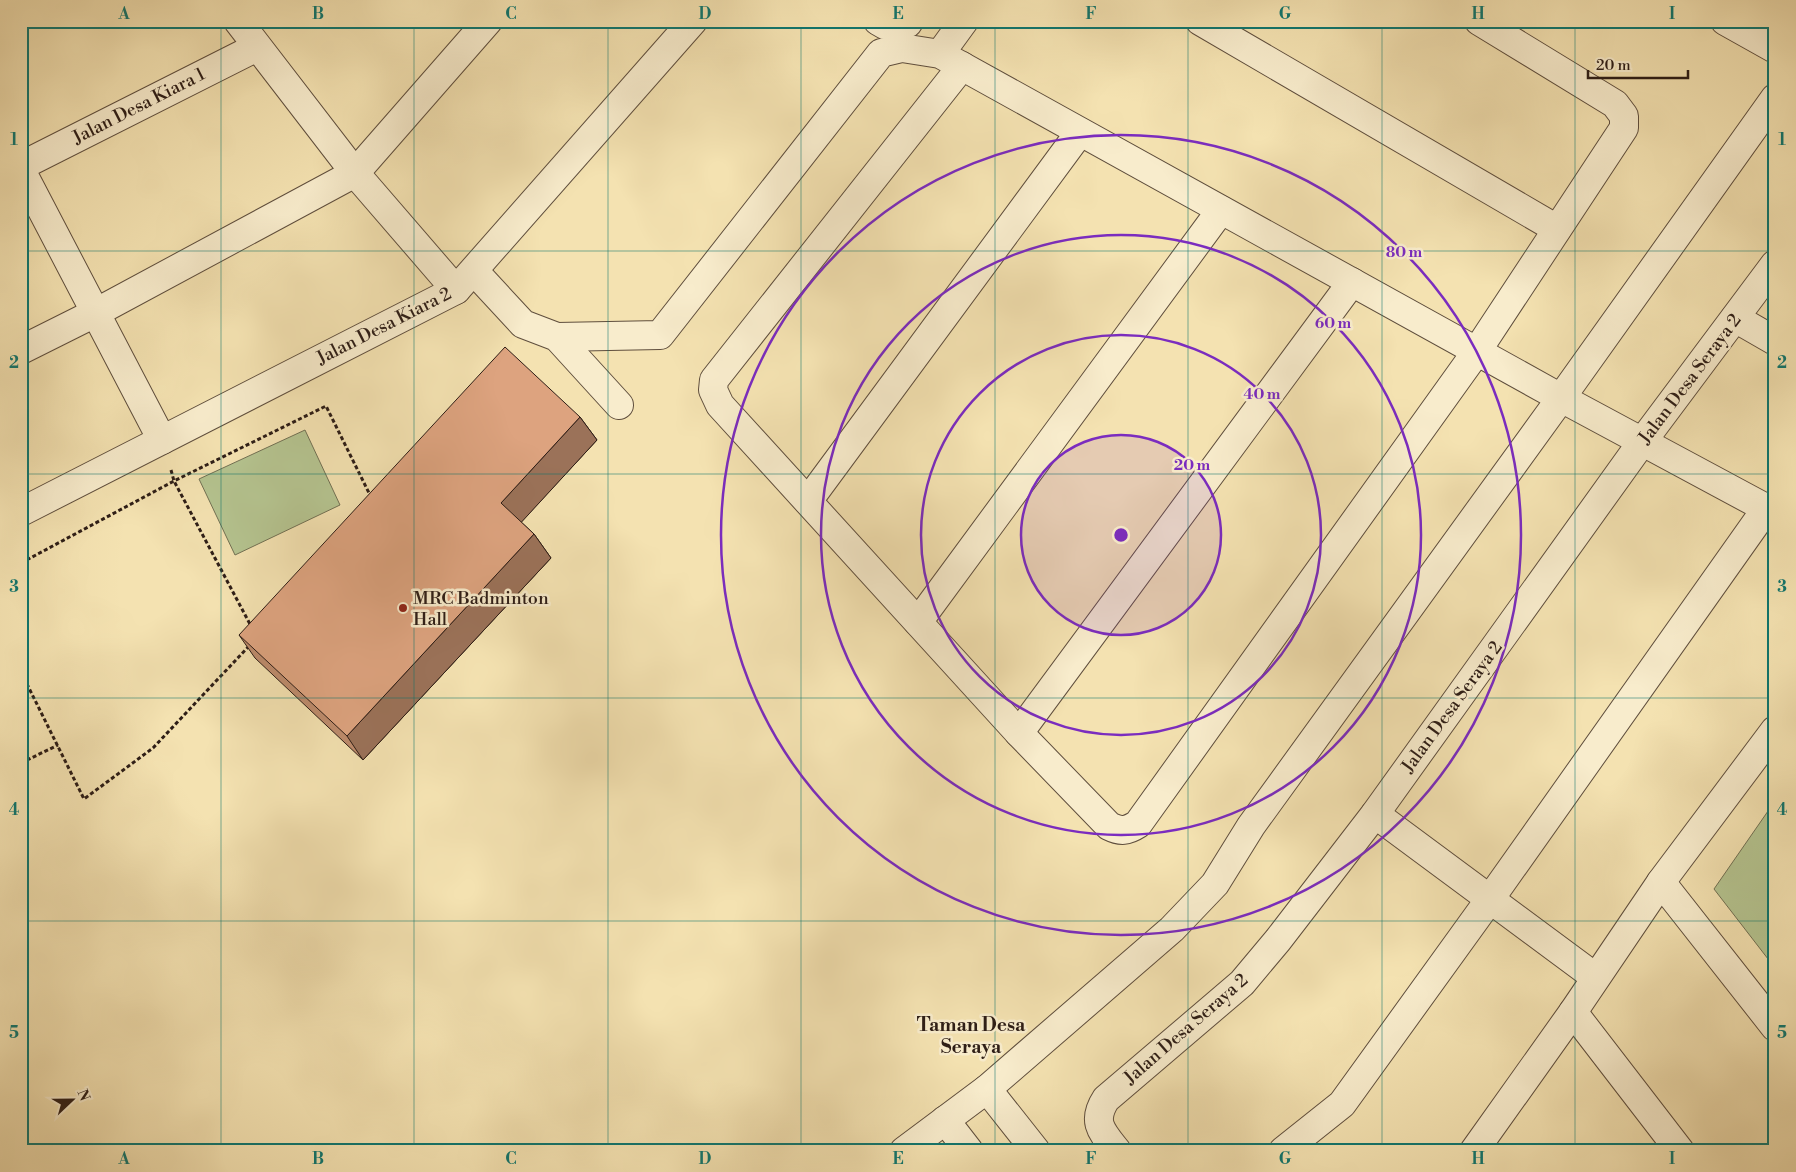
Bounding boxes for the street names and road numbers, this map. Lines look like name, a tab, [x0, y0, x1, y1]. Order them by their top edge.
street label: Jalan Desa Kiara 1	[68, 63, 209, 150]
street label: Jalan Desa Kiara 2	[312, 282, 455, 370]
street label: Jalan Desa Seraya 2	[1633, 309, 1746, 450]
street label: Jalan Desa Seraya 2	[1396, 637, 1508, 778]
street label: Jalan Desa Seraya 2	[1118, 969, 1253, 1090]

